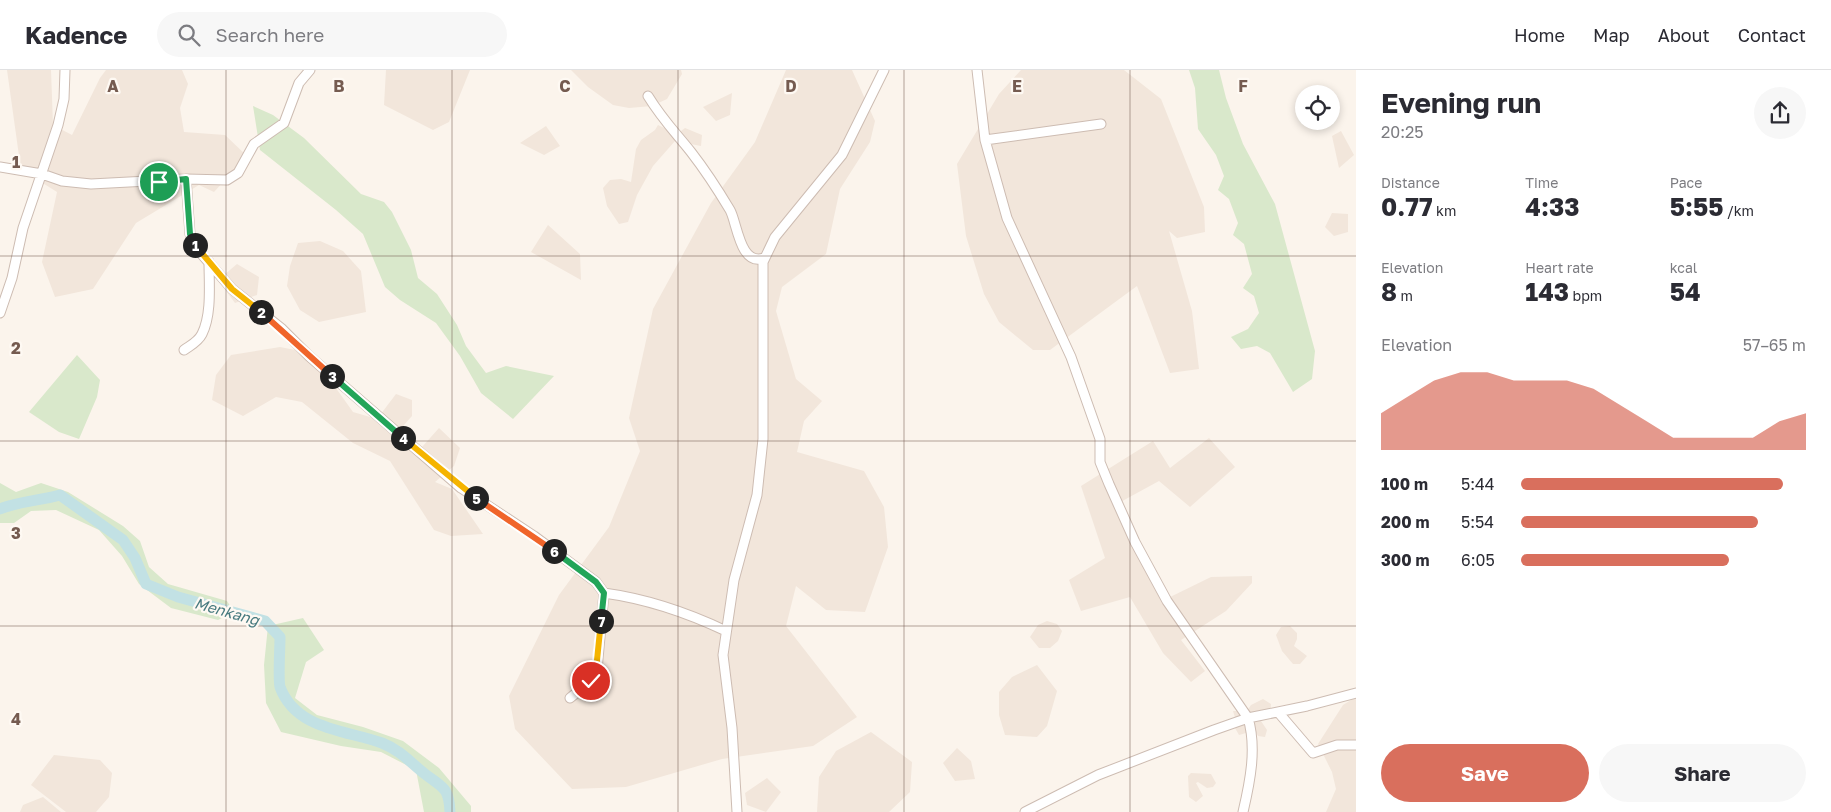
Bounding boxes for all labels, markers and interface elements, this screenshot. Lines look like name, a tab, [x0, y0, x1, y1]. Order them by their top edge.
search box	[157, 12, 507, 57]
text: Kadence	[25, 20, 127, 49]
icon: search	[175, 21, 203, 49]
text: Search here	[215, 23, 324, 46]
text: Home	[1514, 24, 1565, 46]
text: Map	[1593, 24, 1630, 46]
text: About	[1658, 24, 1710, 46]
text: Contact	[1738, 24, 1806, 46]
text: A	[107, 76, 119, 96]
text: B	[333, 76, 345, 96]
text: C	[559, 76, 571, 96]
text: D	[785, 76, 797, 96]
text: E	[1012, 76, 1022, 96]
text: F	[1238, 76, 1248, 96]
map controls	[1295, 85, 1340, 130]
button: locate	[1295, 85, 1340, 130]
text: Evening run	[1381, 86, 1541, 119]
button: share	[1754, 87, 1806, 139]
text: 20:25	[1381, 122, 1424, 142]
text: 1	[12, 152, 20, 172]
pin	[138, 161, 180, 203]
icon: arrive	[145, 168, 173, 196]
text: Distance	[1381, 174, 1440, 191]
text: Time	[1525, 174, 1558, 191]
text: Pace	[1670, 174, 1702, 191]
text: 0.77	[1381, 191, 1433, 222]
text: 4:33	[1525, 191, 1579, 222]
text: 5:55	[1670, 191, 1723, 222]
text: km	[1433, 202, 1456, 219]
text: /km	[1723, 202, 1754, 219]
pin: 1	[182, 232, 208, 258]
text: 1	[192, 237, 199, 254]
text: Elevation	[1381, 259, 1443, 276]
text: Heart rate	[1525, 259, 1594, 276]
text: kcal	[1670, 259, 1697, 276]
text: 8	[1381, 276, 1397, 307]
text: 143	[1525, 276, 1569, 307]
text: 54	[1670, 276, 1701, 307]
text: m	[1397, 287, 1413, 304]
text: bpm	[1569, 287, 1602, 304]
pin: 2	[248, 300, 274, 324]
text: 2	[257, 304, 266, 321]
text: Elevation	[1381, 335, 1452, 355]
text: 57–65 m	[1743, 335, 1806, 355]
text: 2	[11, 338, 21, 358]
pin: 3	[320, 364, 344, 388]
text: 3	[328, 368, 337, 385]
pin: 4	[390, 426, 416, 450]
text: 4	[399, 430, 408, 447]
text: 100 m	[1381, 474, 1428, 494]
text: 5:44	[1461, 474, 1495, 494]
pin: 5	[464, 486, 488, 510]
text: 5	[472, 490, 481, 507]
text: 200 m	[1381, 512, 1430, 532]
text: 5:54	[1461, 512, 1494, 532]
text: 3	[11, 523, 21, 543]
pin: 6	[542, 538, 566, 564]
text: 6	[550, 543, 559, 560]
text: 300 m	[1381, 550, 1430, 570]
text: 6:05	[1461, 550, 1495, 570]
water label: Menkang	[192, 593, 263, 630]
pin: 7	[588, 608, 614, 634]
text: 7	[598, 613, 605, 630]
pin	[570, 660, 612, 702]
icon: check	[577, 667, 605, 695]
text: 4	[11, 709, 21, 729]
button: Save	[1381, 744, 1589, 802]
button: Share	[1599, 744, 1806, 802]

